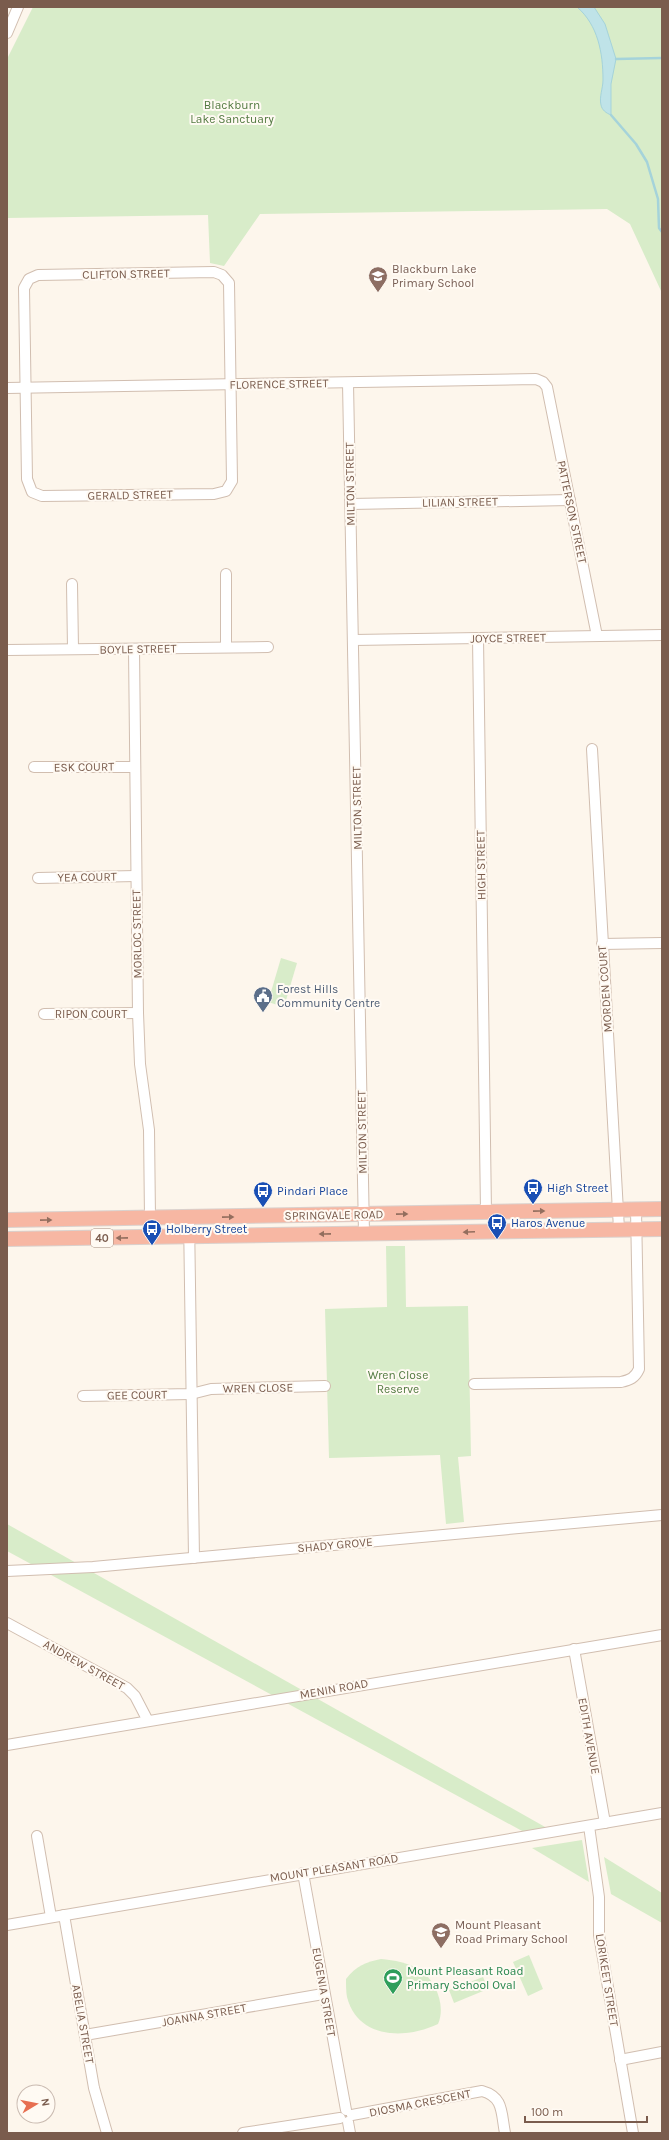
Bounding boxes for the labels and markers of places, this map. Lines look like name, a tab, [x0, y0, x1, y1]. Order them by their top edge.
place label: Blackburn Lake Primary School	[392, 262, 476, 290]
school or university icon: Blackburn Lake Primary School	[367, 265, 389, 293]
place label: Forest Hills Community Centre	[277, 982, 380, 1010]
public building icon: Forest Hills Community Centre	[252, 985, 274, 1013]
bus stop icon: High Street	[522, 1177, 544, 1205]
bus stop icon: Pindari Place	[252, 1180, 274, 1208]
place label: High Street	[547, 1181, 609, 1195]
place label: Pindari Place	[277, 1184, 348, 1198]
bus stop icon: Haros Avenue	[486, 1212, 508, 1240]
place label: Haros Avenue	[511, 1216, 585, 1230]
bus stop icon: Holberry Street	[141, 1218, 163, 1246]
place label: Holberry Street	[166, 1222, 248, 1236]
place label: Mount Pleasant Road Primary School	[455, 1918, 568, 1946]
school or university icon: Mount Pleasant Road Primary School	[430, 1921, 452, 1949]
place label: Mount Pleasant Road Primary School Oval	[407, 1964, 524, 1992]
sports icon: Mount Pleasant Road Primary School Oval	[382, 1967, 404, 1995]

